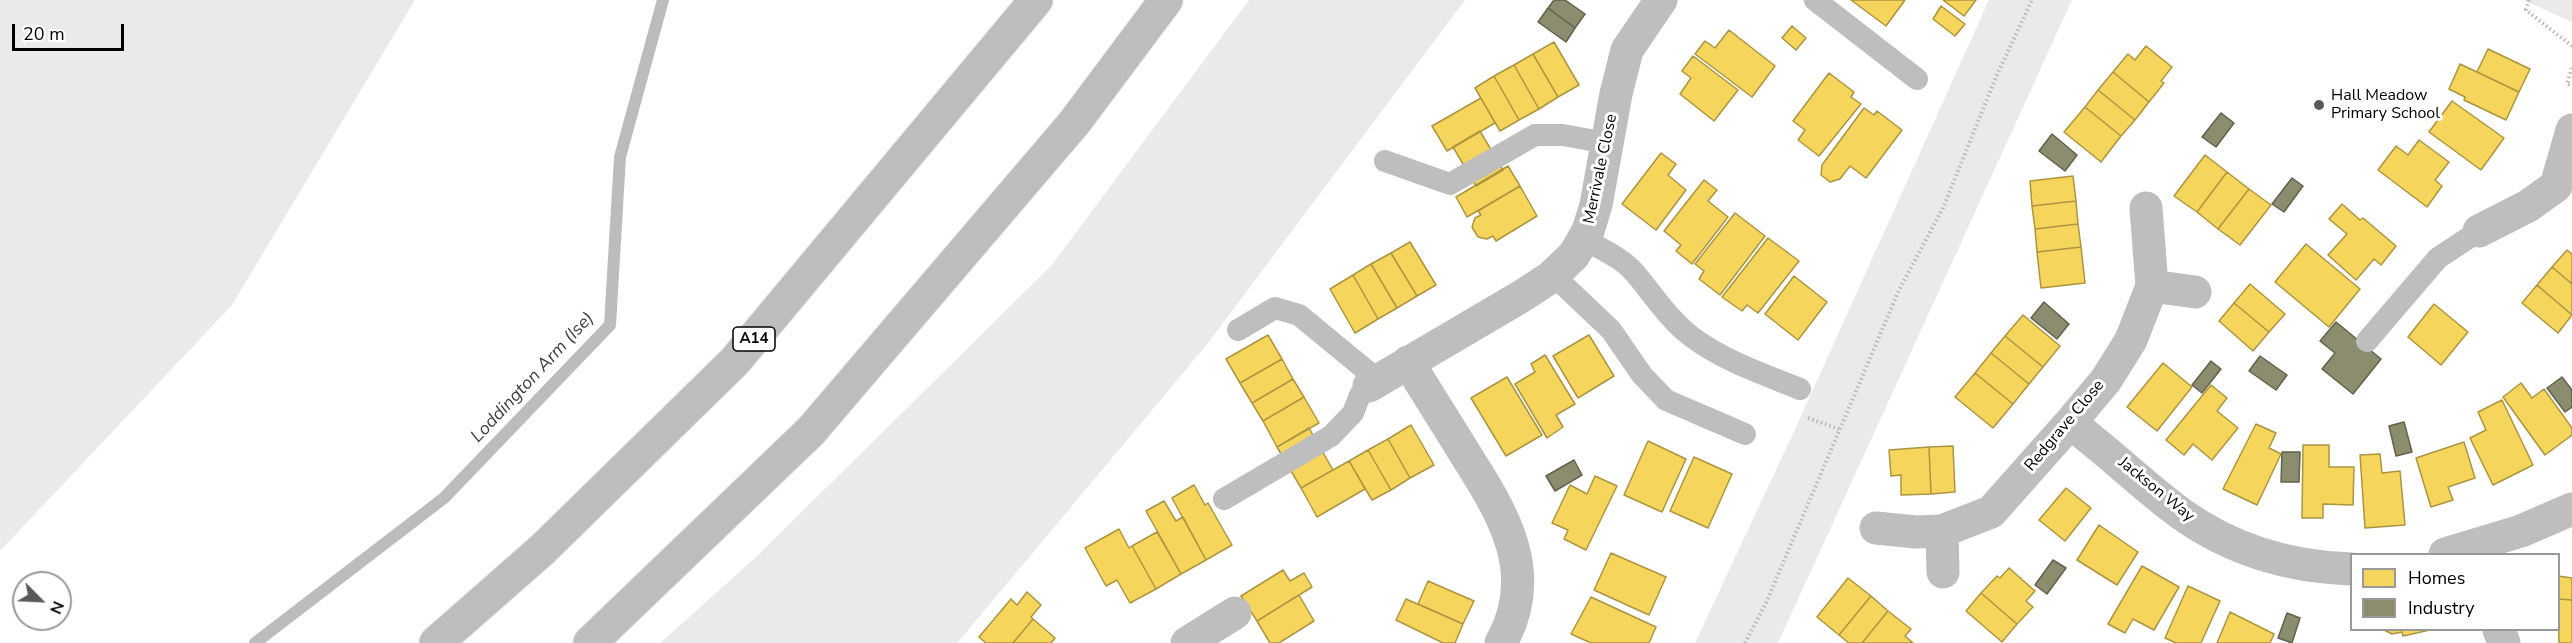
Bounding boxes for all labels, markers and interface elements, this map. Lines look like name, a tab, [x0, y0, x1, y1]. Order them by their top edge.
scale bar	[15, 12, 128, 50]
text: 20 m	[23, 22, 65, 46]
place label: Hall Meadow Primary School	[2331, 86, 2440, 124]
marker: Hall Meadow Primary School	[2312, 98, 2326, 112]
street label: Merrivale Close	[1580, 112, 1622, 226]
water label: Loddington Arm (Ise)	[467, 308, 599, 448]
road number: A14	[733, 327, 775, 351]
street label: Redgrave Close	[2021, 377, 2109, 475]
street label: Jackson Way	[2114, 454, 2198, 526]
legend	[2350, 553, 2560, 631]
text: Homes	[2408, 566, 2465, 590]
north arrow	[12, 571, 72, 631]
text: Industry	[2408, 596, 2475, 620]
text: N	[44, 598, 69, 617]

